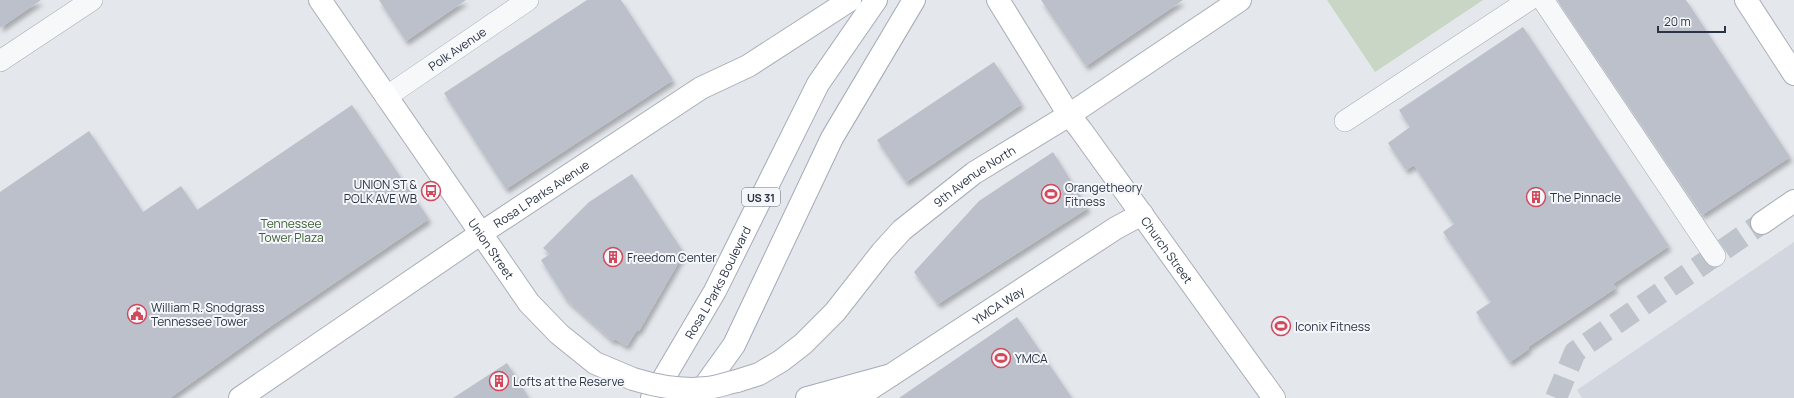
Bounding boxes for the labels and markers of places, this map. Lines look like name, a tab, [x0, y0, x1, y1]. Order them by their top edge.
place label: UNION ST & POLK AVE WB	[344, 176, 417, 207]
place label: Orangetheory Fitness	[1065, 179, 1143, 210]
bus stop icon: UNION ST & POLK AVE WB	[420, 180, 442, 202]
sports icon: Orangetheory Fitness	[1040, 183, 1062, 205]
building icon: The Pinnacle	[1525, 186, 1547, 208]
place label: The Pinnacle	[1550, 189, 1621, 206]
building icon: Freedom Center	[602, 246, 624, 268]
place label: Freedom Center	[627, 249, 717, 266]
place label: William R. Snodgrass Tennessee Tower	[151, 299, 265, 330]
public building icon: William R. Snodgrass Tennessee Tower	[126, 303, 148, 325]
sports icon: Iconix Fitness	[1270, 315, 1292, 337]
place label: Iconix Fitness	[1295, 318, 1370, 335]
sports icon: YMCA	[990, 347, 1012, 369]
place label: YMCA	[1015, 350, 1048, 367]
building icon: Lofts at the Reserve	[488, 370, 510, 392]
place label: Lofts at the Reserve	[513, 373, 624, 390]

